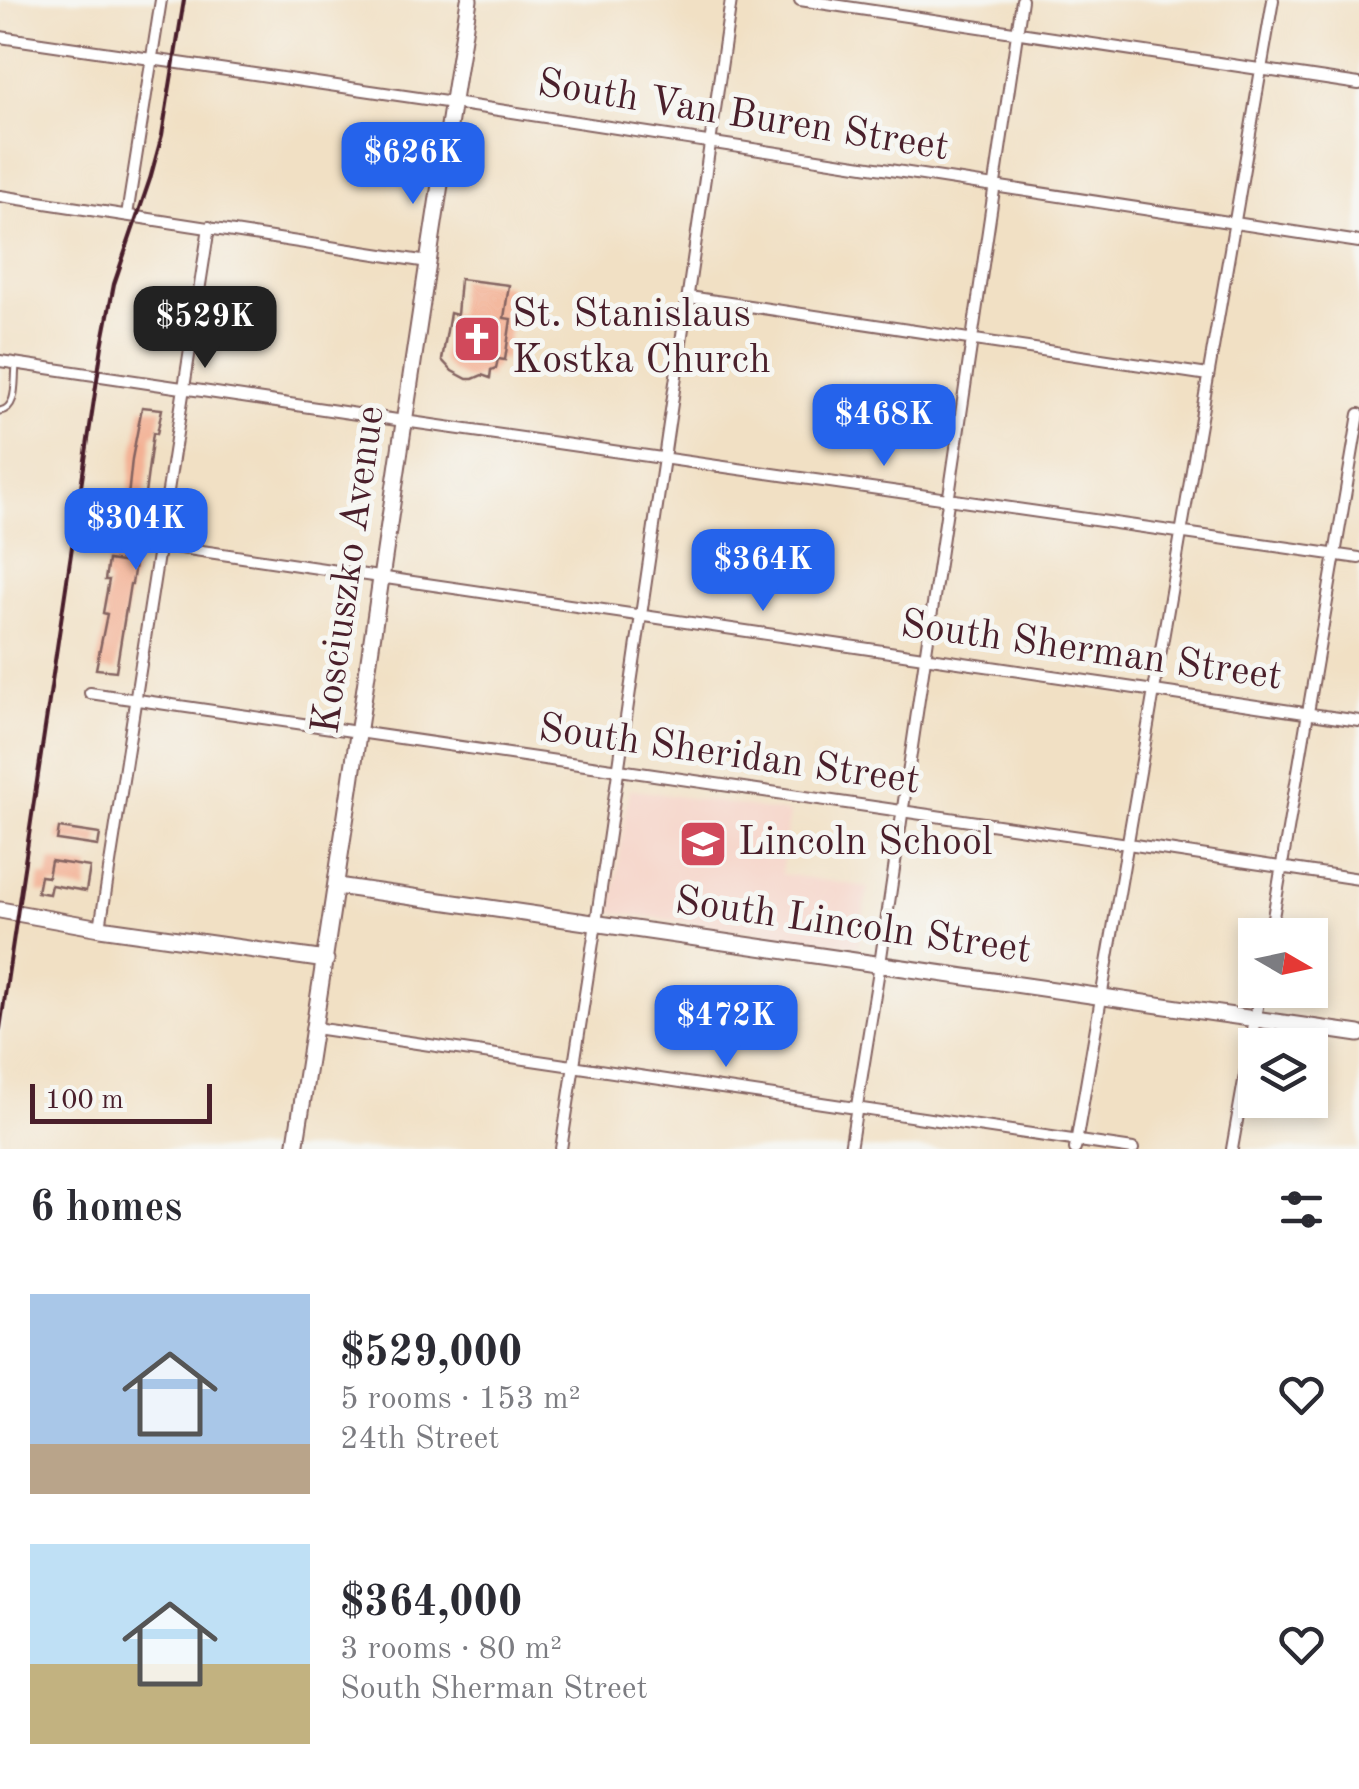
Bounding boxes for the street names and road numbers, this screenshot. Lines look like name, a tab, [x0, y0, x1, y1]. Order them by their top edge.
street label: South Van Buren Street	[535, 65, 951, 169]
street label: Kosciuszko Avenue	[307, 403, 393, 737]
street label: South Sherman Street	[898, 605, 1284, 699]
street label: South Sheridan Street	[536, 709, 922, 803]
street label: South Lincoln Street	[672, 882, 1034, 972]

